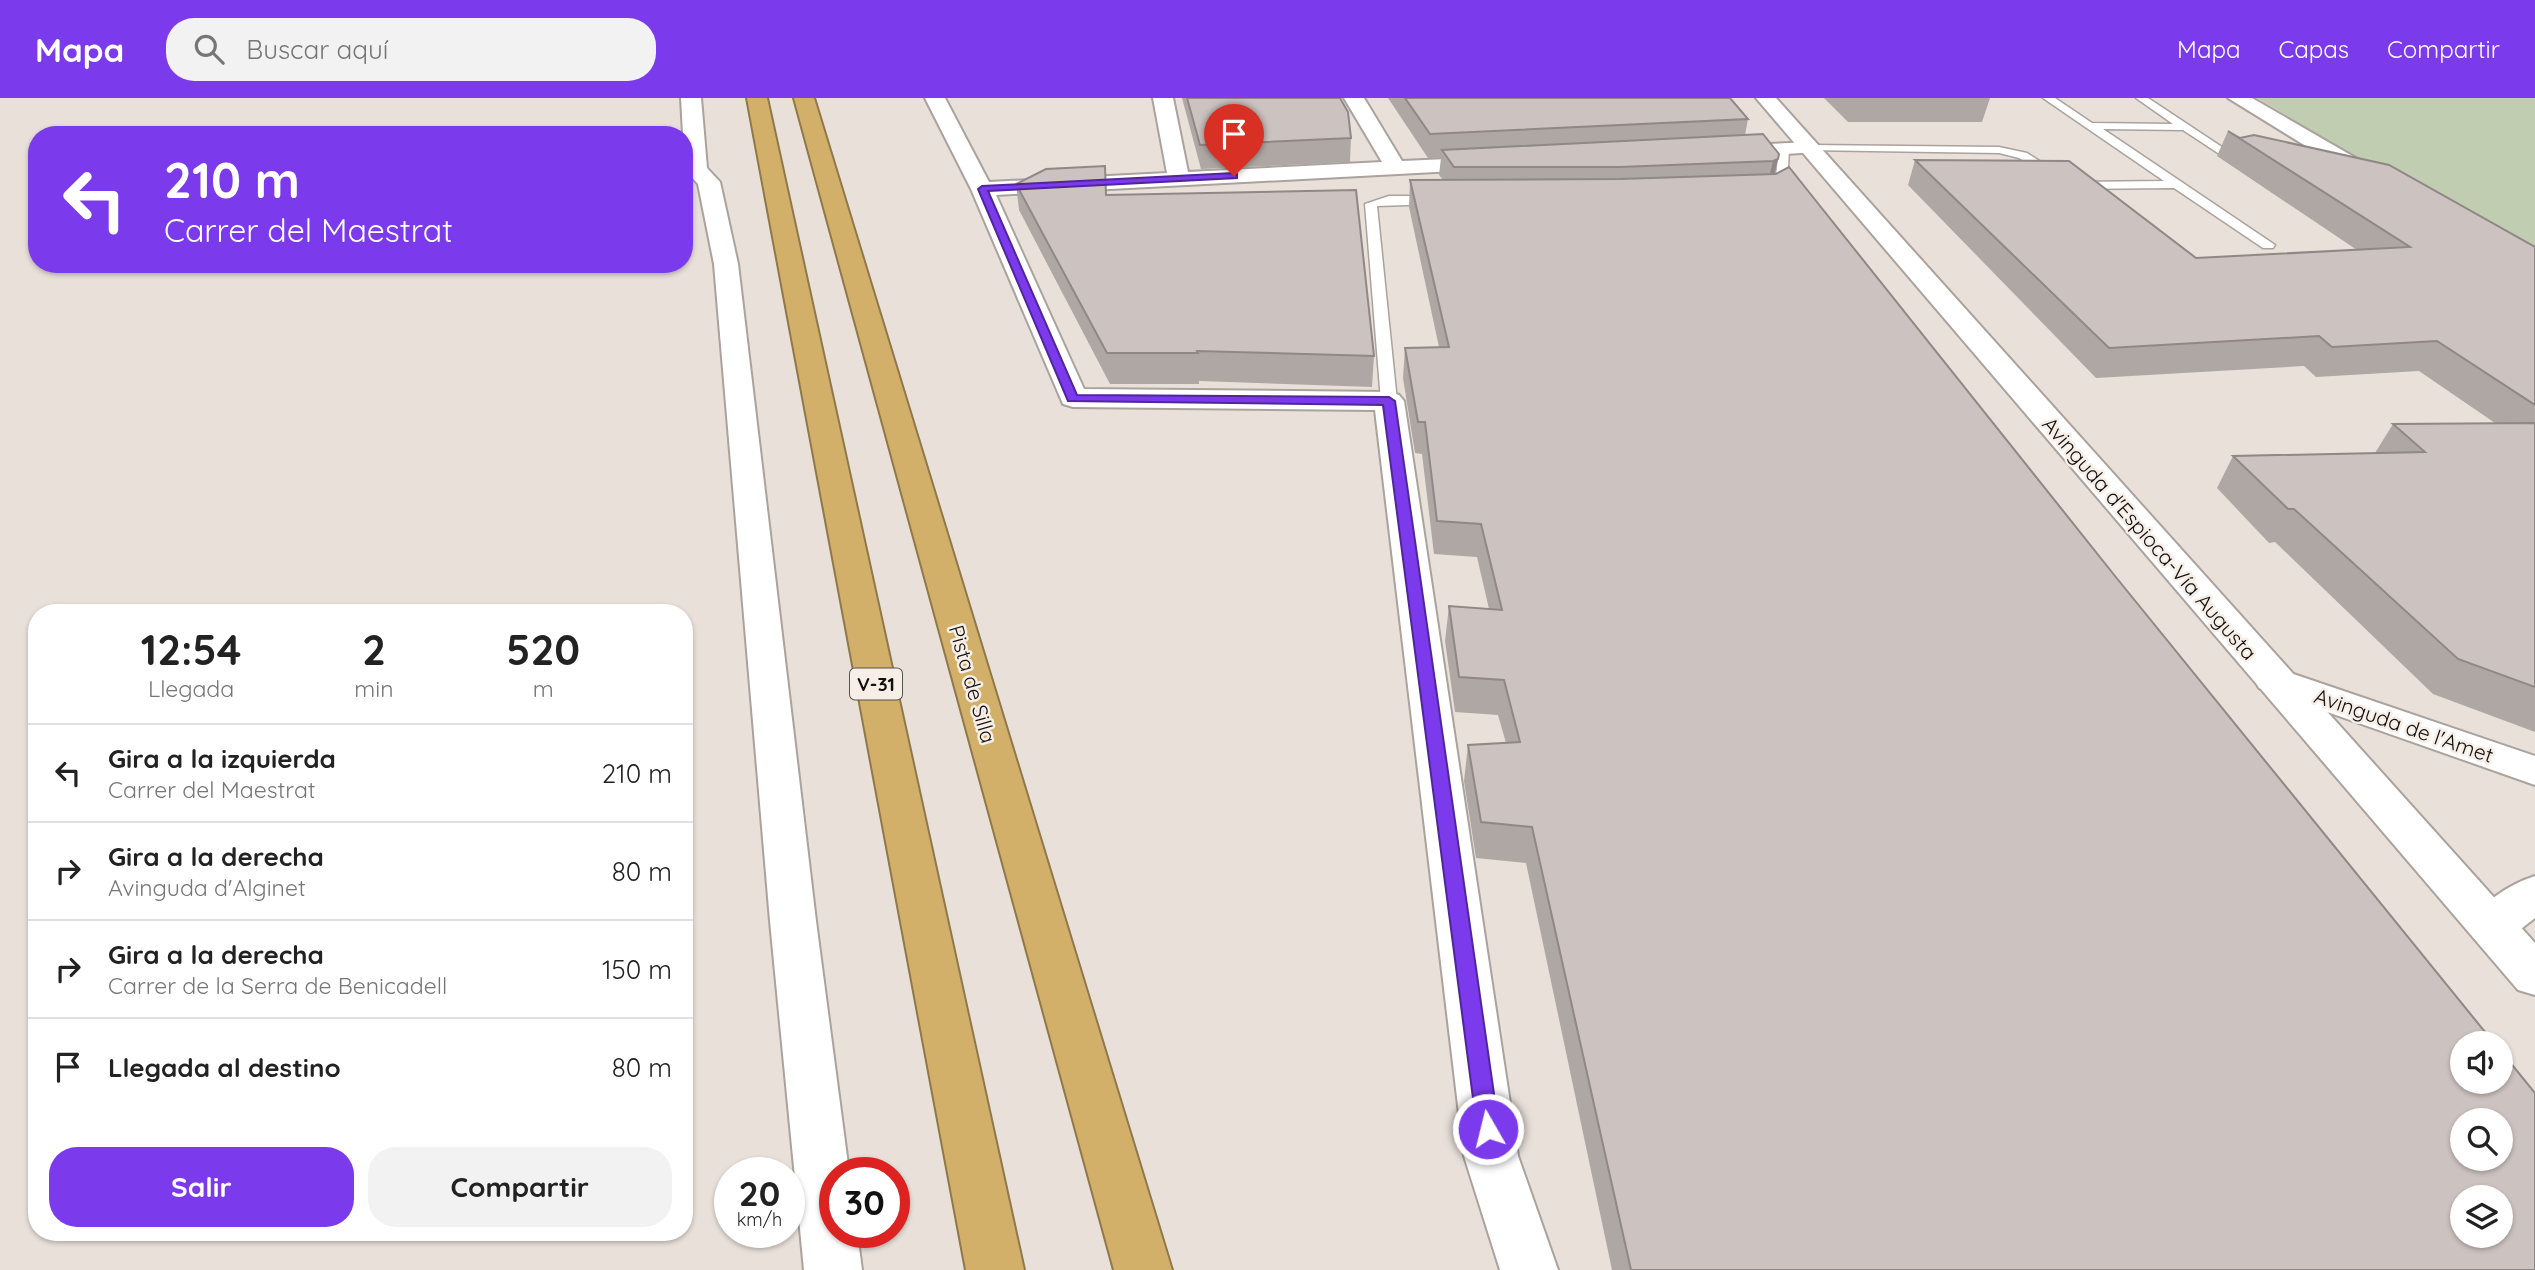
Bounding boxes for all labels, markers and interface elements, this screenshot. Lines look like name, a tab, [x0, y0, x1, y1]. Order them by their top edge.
search box	[166, 18, 656, 81]
text: Mapa	[35, 29, 124, 70]
icon: search	[190, 30, 228, 68]
text: Buscar aquí	[246, 33, 388, 66]
text: Mapa	[2177, 34, 2241, 64]
text: Capas	[2279, 34, 2349, 64]
text: Compartir	[2387, 34, 2500, 64]
pin	[1204, 104, 1264, 176]
icon: arrive	[1215, 115, 1253, 153]
text: 210 m	[164, 149, 300, 210]
icon: left	[49, 154, 140, 245]
text: Carrer del Maestrat	[164, 210, 453, 250]
street label: Avinguda d'Espioca-Vía Augusta	[2037, 411, 2263, 665]
street label: Pista de Silla	[944, 622, 1002, 746]
text: 12:54	[141, 623, 241, 676]
text: 2	[362, 623, 386, 676]
text: 520	[506, 623, 580, 676]
road number: V-31	[850, 668, 902, 699]
text: Llegada	[148, 674, 234, 703]
text: min	[354, 674, 393, 703]
text: m	[533, 674, 554, 703]
street label: Avinguda de l'Amet	[2311, 682, 2497, 768]
text: Gira a la izquierda	[108, 742, 336, 775]
icon: left	[49, 754, 87, 792]
text: 210 m	[602, 757, 672, 790]
text: Carrer del Maestrat	[108, 775, 316, 804]
text: Gira a la derecha	[108, 840, 324, 873]
icon: right	[49, 852, 87, 890]
text: 80 m	[612, 855, 672, 888]
text: Avinguda d'Alginet	[108, 873, 306, 902]
text: Gira a la derecha	[108, 938, 324, 971]
icon: right	[49, 950, 87, 988]
text: 150 m	[602, 953, 672, 986]
text: Carrer de la Serra de Benicadell	[108, 971, 447, 1000]
map controls	[2450, 1031, 2513, 1248]
button: sound	[2450, 1031, 2513, 1094]
icon: arrive	[49, 1048, 87, 1086]
text: Llegada al destino	[108, 1051, 341, 1084]
text: 80 m	[612, 1051, 672, 1084]
position arrow	[1451, 1092, 1525, 1166]
button: search	[2450, 1108, 2513, 1171]
button: Salir	[49, 1147, 354, 1227]
button: Compartir	[368, 1147, 672, 1227]
speed limit sign: 30	[819, 1157, 910, 1248]
text: 20	[739, 1171, 780, 1215]
button: layers	[2450, 1185, 2513, 1248]
text: km/h	[737, 1208, 782, 1231]

